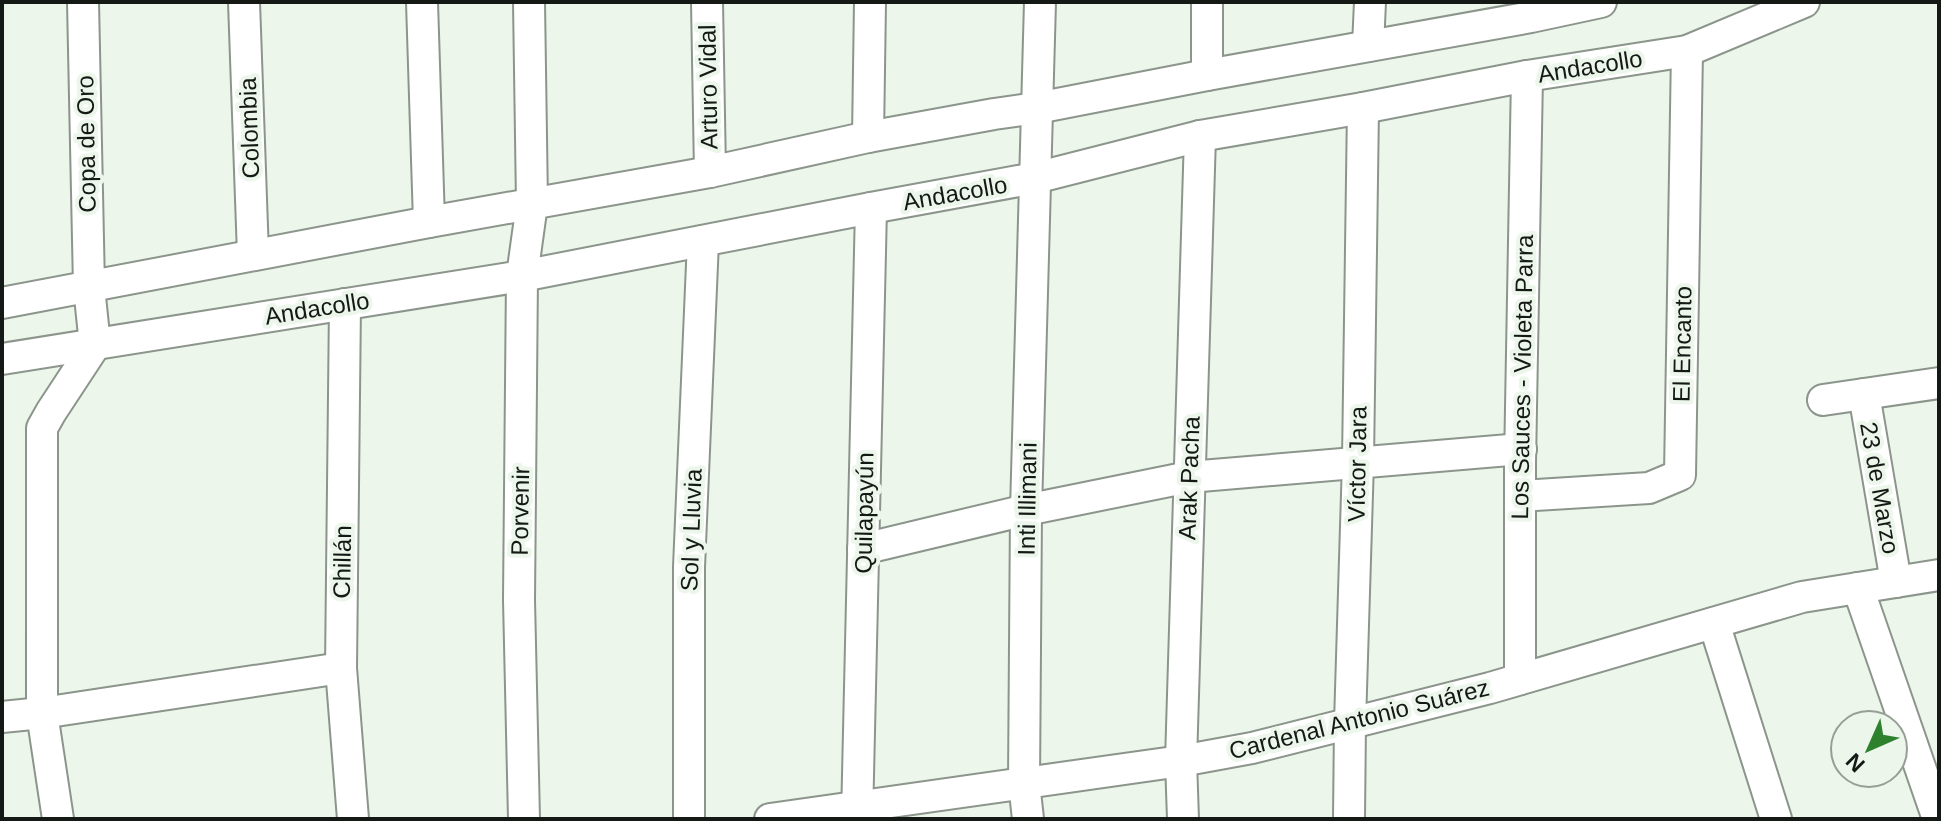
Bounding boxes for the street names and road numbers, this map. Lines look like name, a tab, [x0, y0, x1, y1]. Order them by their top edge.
street label: Arturo Vidal	[693, 24, 723, 150]
street label: Andacollo	[1536, 44, 1644, 88]
street label: Copa de Oro	[71, 75, 101, 213]
street label: Colombia	[234, 76, 264, 179]
street label: Andacollo	[901, 171, 1009, 215]
street label: Los Sauces - Violeta Parra	[1506, 234, 1538, 520]
street label: Andacollo	[263, 286, 371, 330]
street label: El Encanto	[1667, 286, 1697, 402]
street label: Víctor Jara	[1342, 405, 1372, 522]
street label: Arak Pacha	[1173, 415, 1205, 540]
street label: 23 de Marzo	[1855, 420, 1905, 556]
street label: Inti Illimani	[1013, 442, 1041, 556]
street label: Quilapayún	[849, 452, 879, 574]
street label: Porvenir	[506, 466, 534, 556]
street label: Sol y Lluvia	[675, 468, 707, 592]
street label: Chillán	[328, 525, 356, 599]
street label: Cardenal Antonio Suárez	[1226, 674, 1492, 764]

